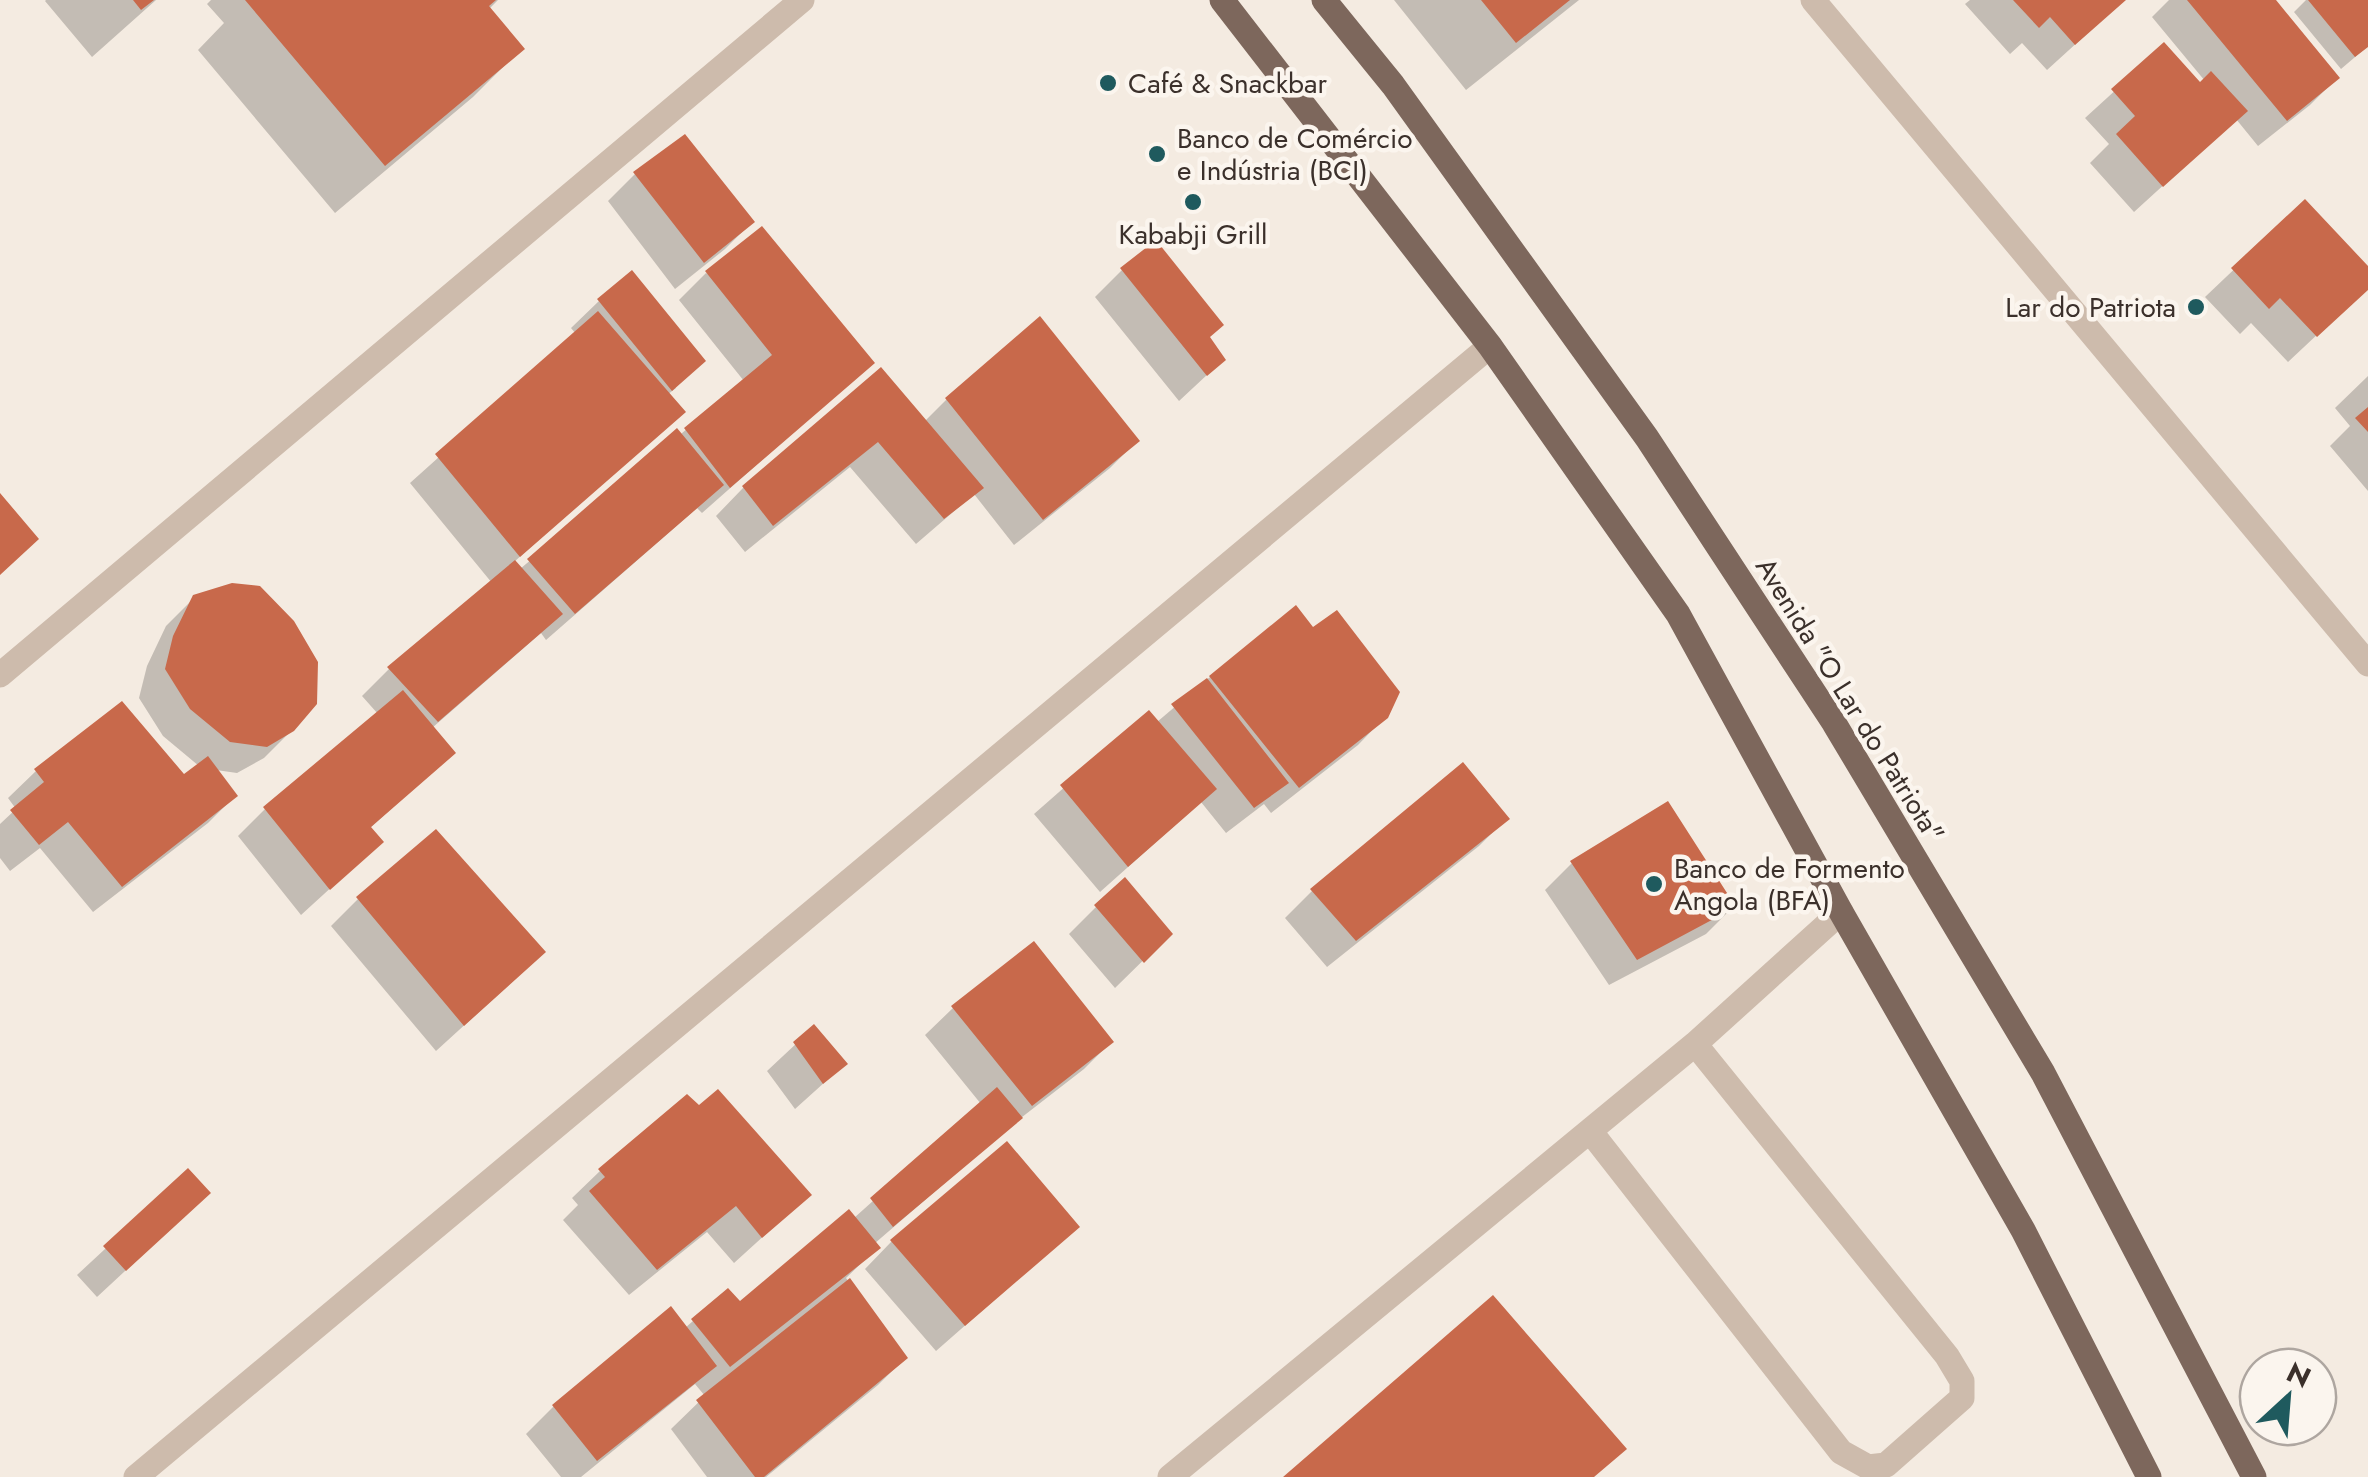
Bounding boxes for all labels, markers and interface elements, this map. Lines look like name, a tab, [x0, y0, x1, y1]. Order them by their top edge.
place label: Café & Snackbar	[1128, 63, 1327, 104]
marker: Café & Snackbar	[1097, 72, 1119, 94]
place label: Banco de Comércio e Indústria (BCI)	[1177, 118, 1413, 191]
marker: Banco de Comércio e Indústria (BCI)	[1146, 143, 1168, 165]
marker: Kababji Grill	[1182, 191, 1204, 213]
place label: Kababji Grill	[1119, 214, 1267, 255]
place label: Lar do Patriota	[2005, 287, 2176, 328]
marker: Lar do Patriota	[2185, 296, 2207, 318]
street label: Avenida "O Lar do Patriota"	[1745, 550, 1955, 850]
place label: Banco de Formento Angola (BFA)	[1674, 848, 1905, 921]
marker: Banco de Formento Angola (BFA)	[1643, 873, 1665, 895]
north arrow	[2238, 1347, 2338, 1447]
text: N	[2280, 1352, 2318, 1398]

